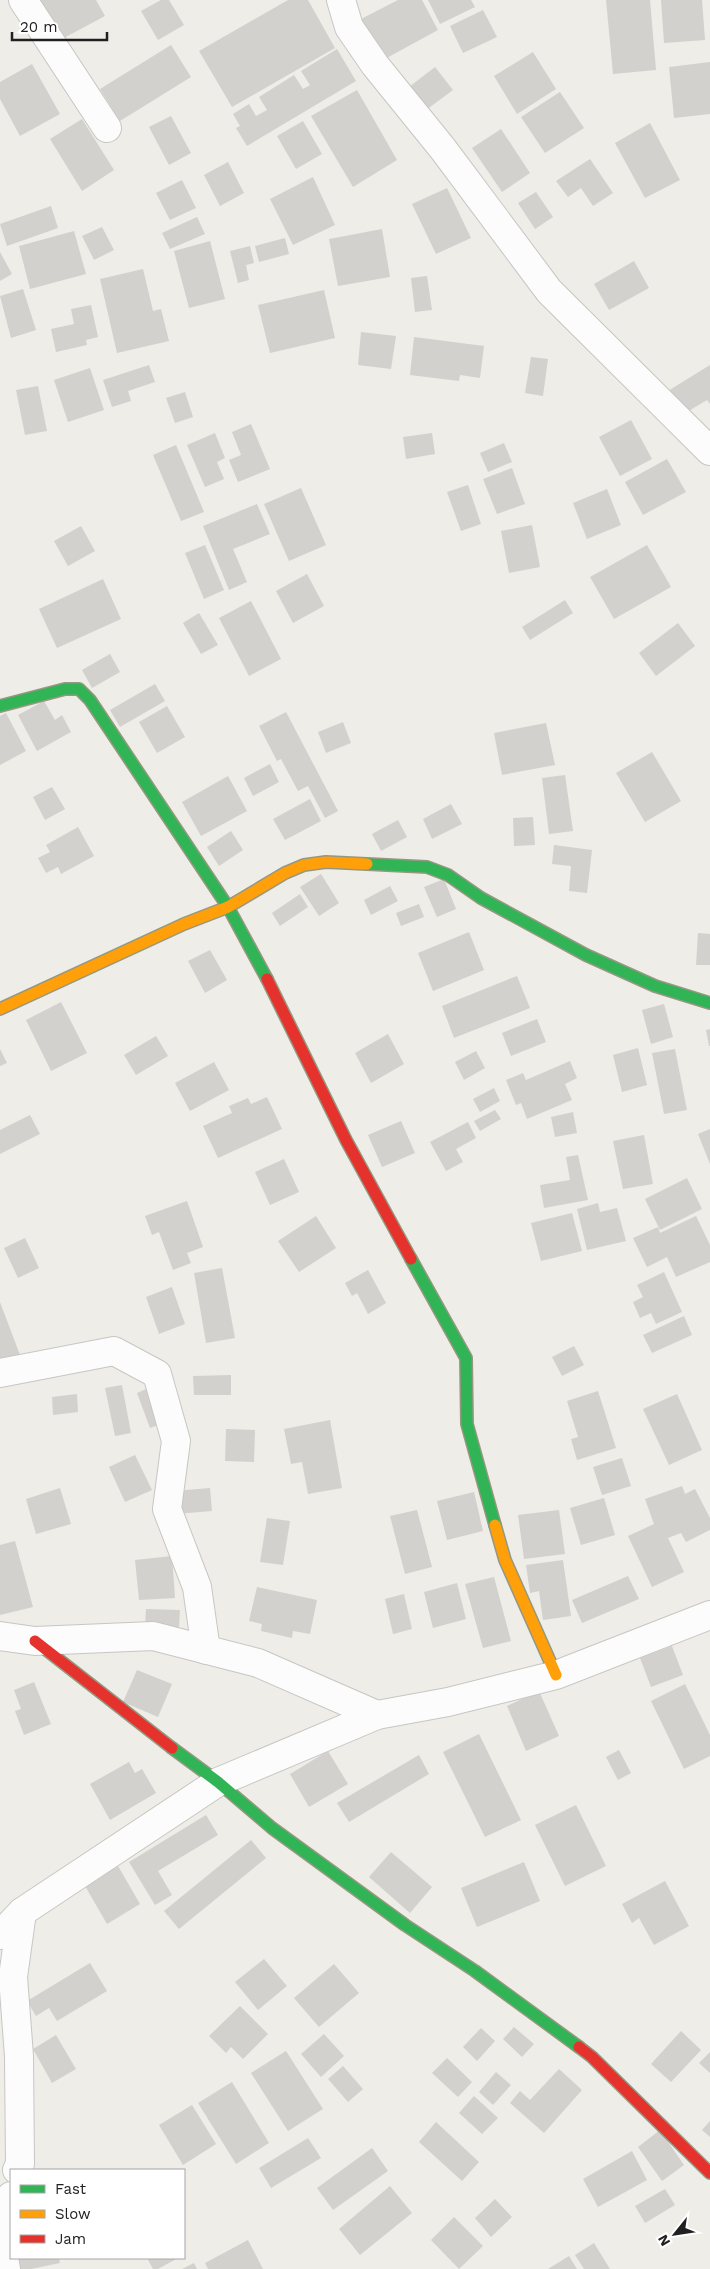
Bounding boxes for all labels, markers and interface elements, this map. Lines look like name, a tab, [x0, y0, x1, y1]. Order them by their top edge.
scale bar	[12, 10, 108, 42]
text: 20 m	[20, 18, 58, 36]
legend	[10, 2169, 185, 2259]
text: Fast	[55, 2180, 87, 2198]
text: Slow	[55, 2205, 91, 2223]
north arrow	[650, 2209, 700, 2259]
text: Jam	[55, 2230, 86, 2248]
text: N	[654, 2232, 673, 2249]

